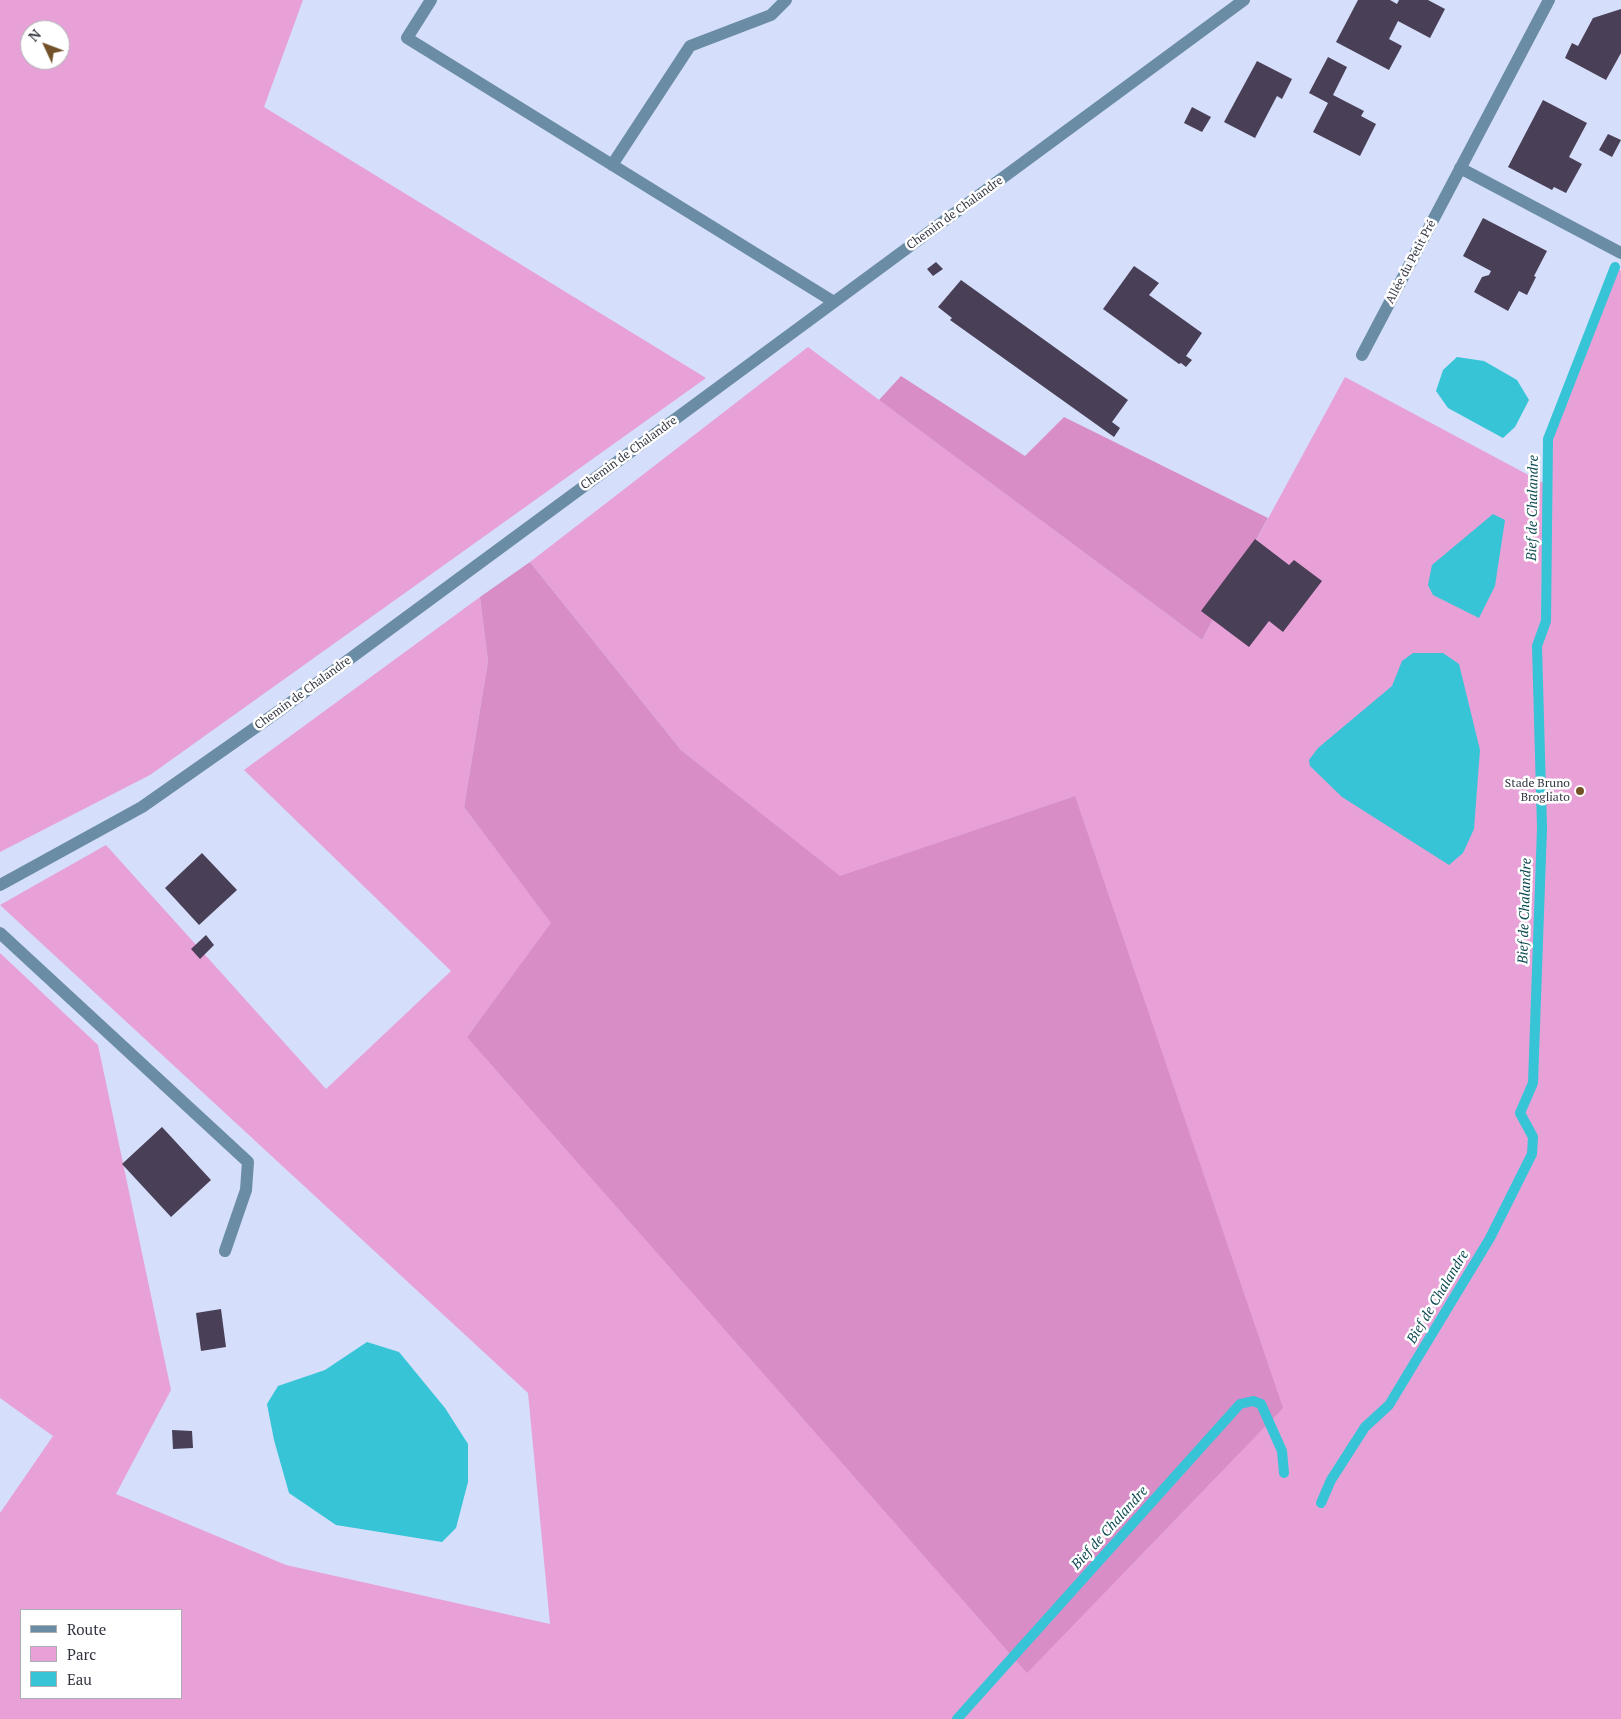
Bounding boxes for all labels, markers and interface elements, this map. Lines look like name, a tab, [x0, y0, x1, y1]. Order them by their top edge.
north arrow	[20, 20, 70, 70]
text: N	[24, 25, 45, 45]
street label: Chemin de Chalandre	[904, 173, 1006, 253]
street label: Allée du Petit Pré	[1383, 218, 1439, 306]
street label: Chemin de Chalandre	[578, 413, 680, 493]
water label: Bief de Chalandre	[1524, 455, 1542, 561]
street label: Chemin de Chalandre	[252, 653, 354, 733]
place label: Stade Bruno Brogliato	[1505, 777, 1570, 805]
marker: Stade Bruno Brogliato	[1574, 785, 1586, 797]
water label: Bief de Chalandre	[1515, 858, 1535, 964]
water label: Bief de Chalandre	[1404, 1247, 1472, 1347]
water label: Bief de Chalandre	[1068, 1483, 1152, 1573]
legend	[20, 1609, 182, 1699]
text: Route	[67, 1619, 106, 1639]
text: Parc	[67, 1644, 96, 1664]
text: Eau	[67, 1669, 92, 1689]

